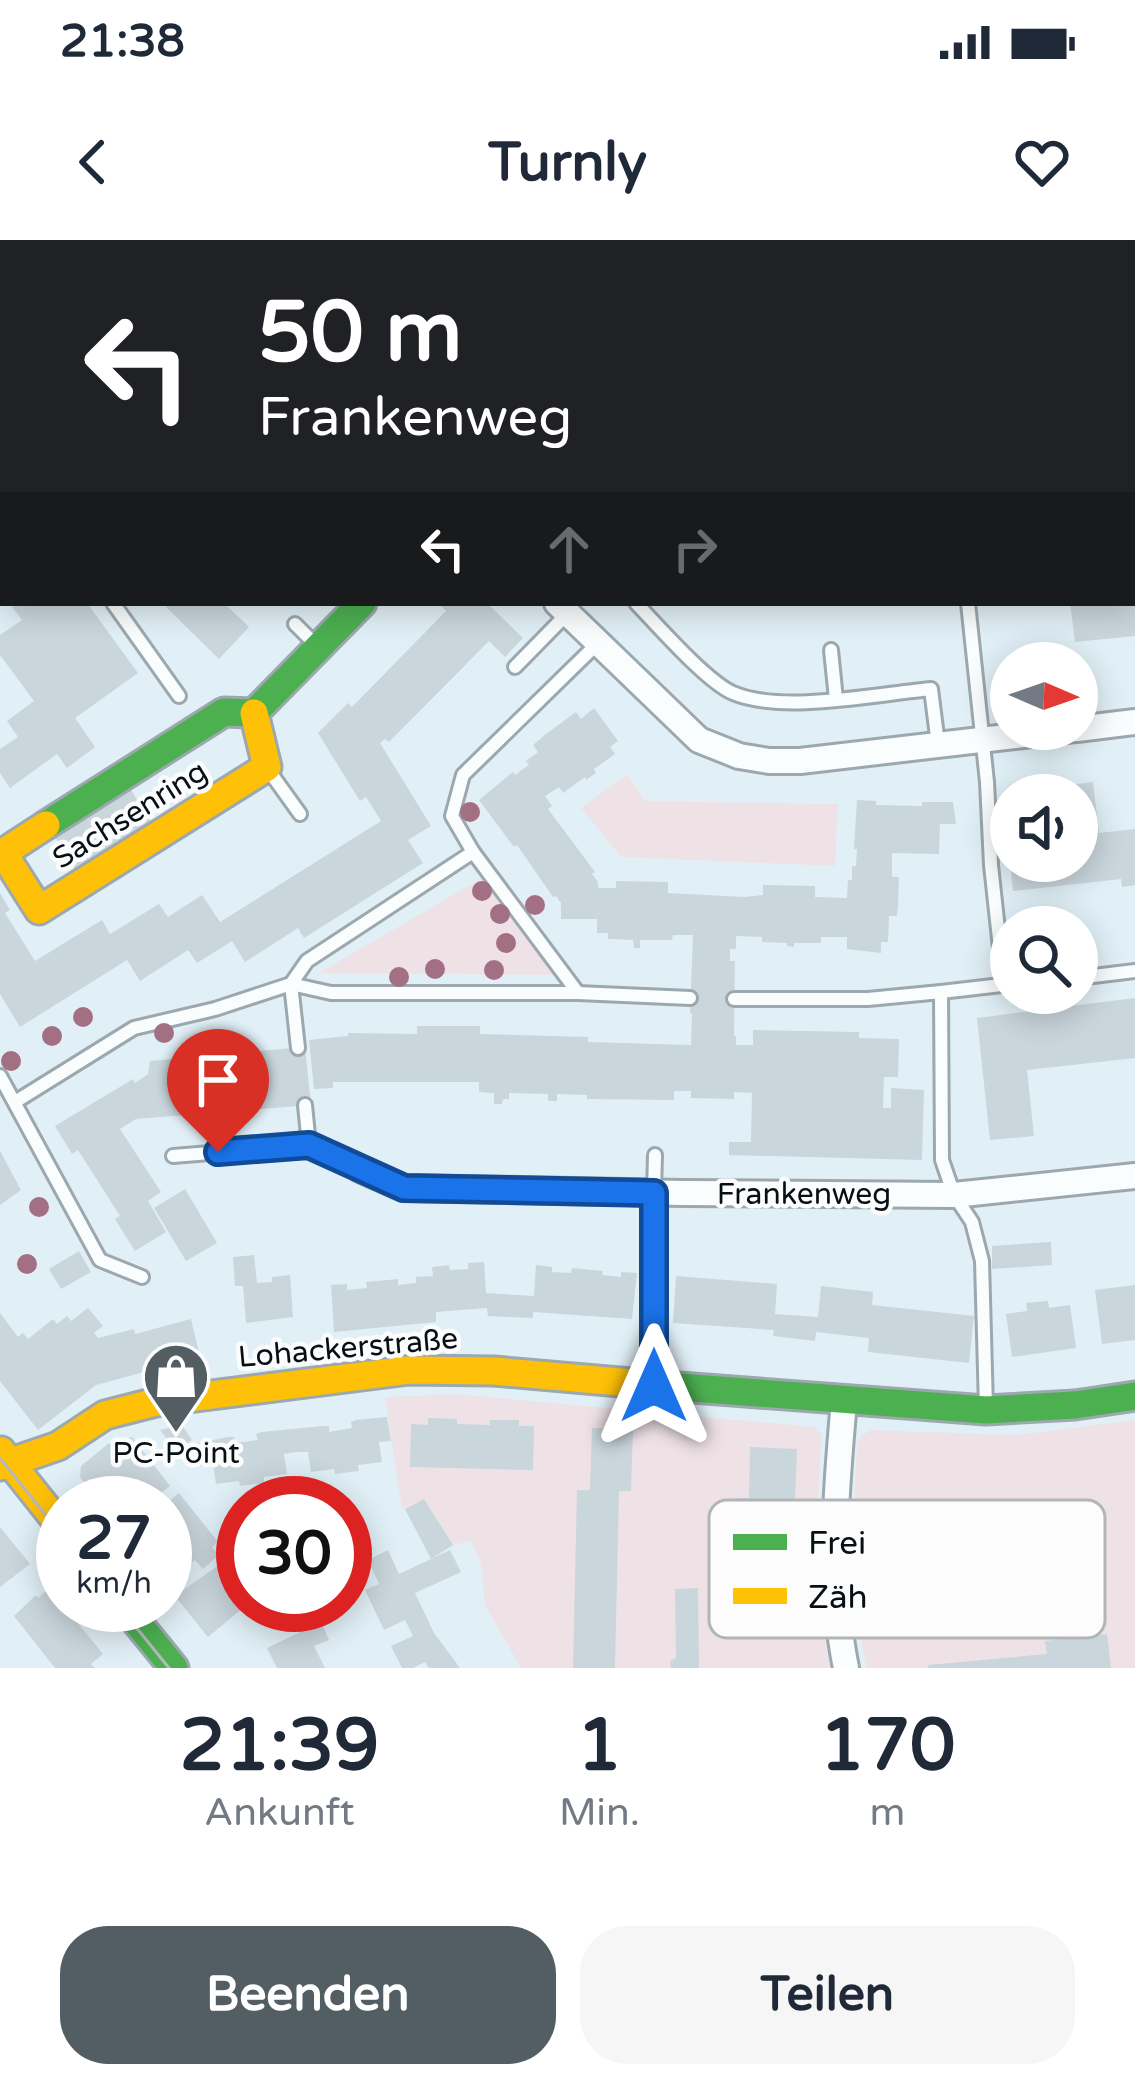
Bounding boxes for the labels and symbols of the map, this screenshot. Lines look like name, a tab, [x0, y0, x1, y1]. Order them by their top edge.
north arrow	[990, 642, 1098, 750]
street label: Sachsenring	[46, 753, 214, 877]
pin	[167, 1029, 269, 1152]
street label: Frankenweg	[717, 1176, 891, 1213]
street label: Lohackerstraße	[237, 1320, 459, 1376]
position arrow	[591, 1323, 717, 1449]
shop icon: PC-Point	[141, 1341, 211, 1435]
place label: PC-Point	[112, 1435, 240, 1472]
speed limit sign: 30	[216, 1476, 372, 1632]
legend	[709, 1500, 1105, 1638]
text: Frei	[808, 1524, 866, 1563]
text: Zäh	[808, 1578, 868, 1617]

